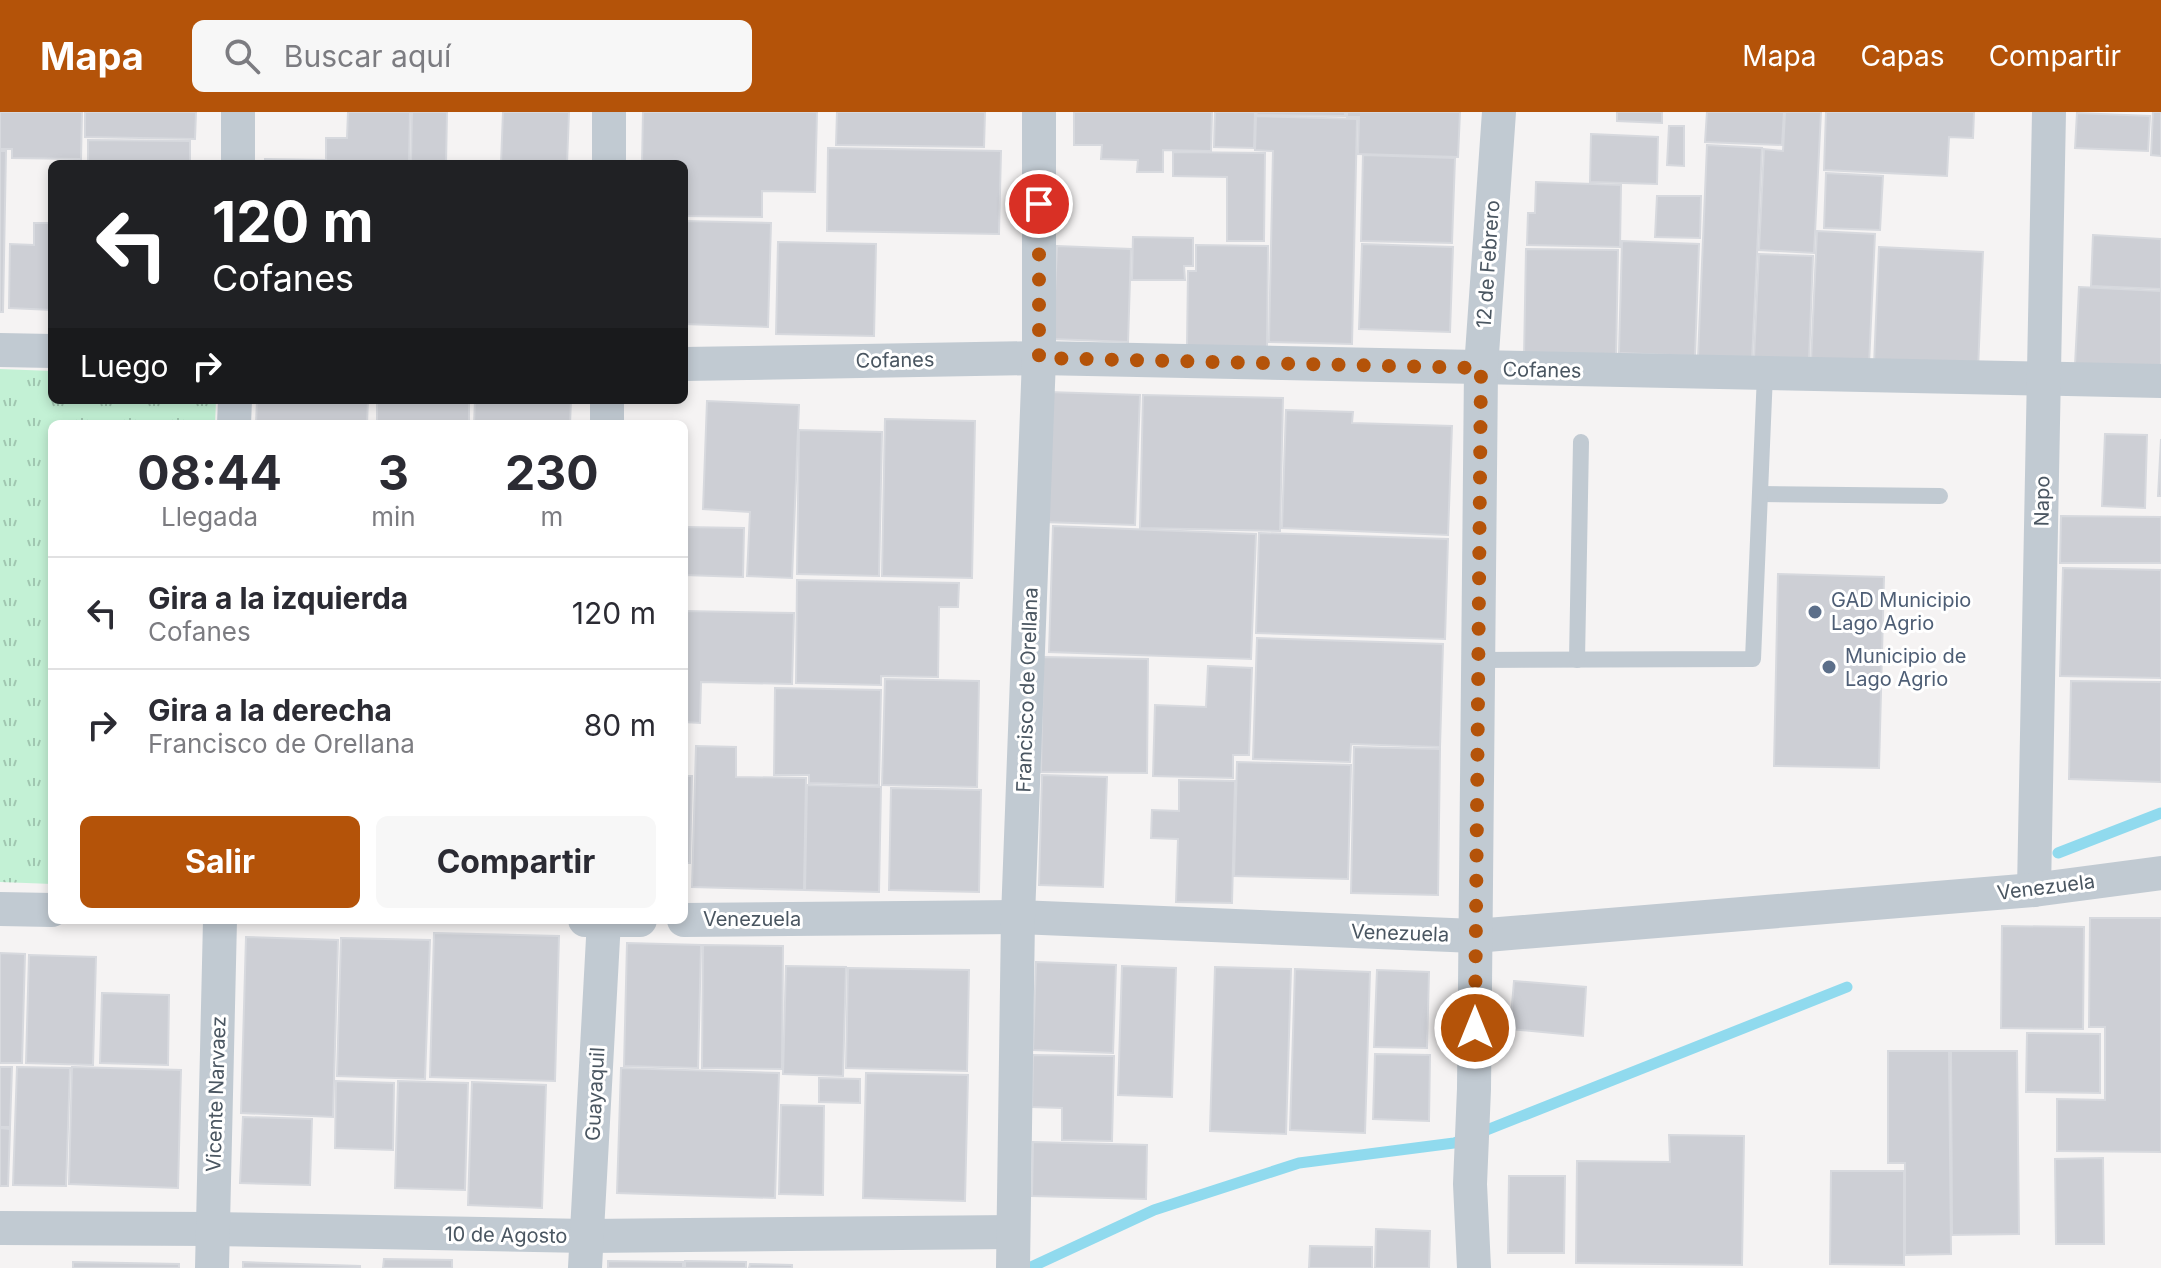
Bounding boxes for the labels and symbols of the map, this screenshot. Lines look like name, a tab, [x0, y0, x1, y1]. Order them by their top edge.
pin	[1005, 170, 1073, 238]
street label: 12 de Febrero	[1472, 199, 1504, 329]
street label: Cofanes	[855, 347, 935, 373]
street label: Cofanes	[1502, 357, 1582, 383]
street label: Napo	[2030, 476, 2054, 526]
street label: Francisco de Orellana	[1011, 587, 1043, 793]
place label: GAD Municipio Lago Agrio	[1831, 588, 1971, 635]
marker: GAD Municipio Lago Agrio	[1806, 603, 1824, 621]
place label: Municipio de Lago Agrio	[1845, 644, 1966, 691]
marker: Municipio de Lago Agrio	[1820, 658, 1838, 676]
street label: Venezuela	[1996, 869, 2096, 905]
street label: Venezuela	[703, 907, 801, 931]
street label: Venezuela	[1350, 919, 1450, 947]
position arrow	[1433, 986, 1517, 1070]
street label: Vicente Narvaez	[201, 1016, 231, 1172]
street label: Guayaquil	[581, 1047, 609, 1141]
street label: 10 de Agosto	[444, 1222, 568, 1248]

